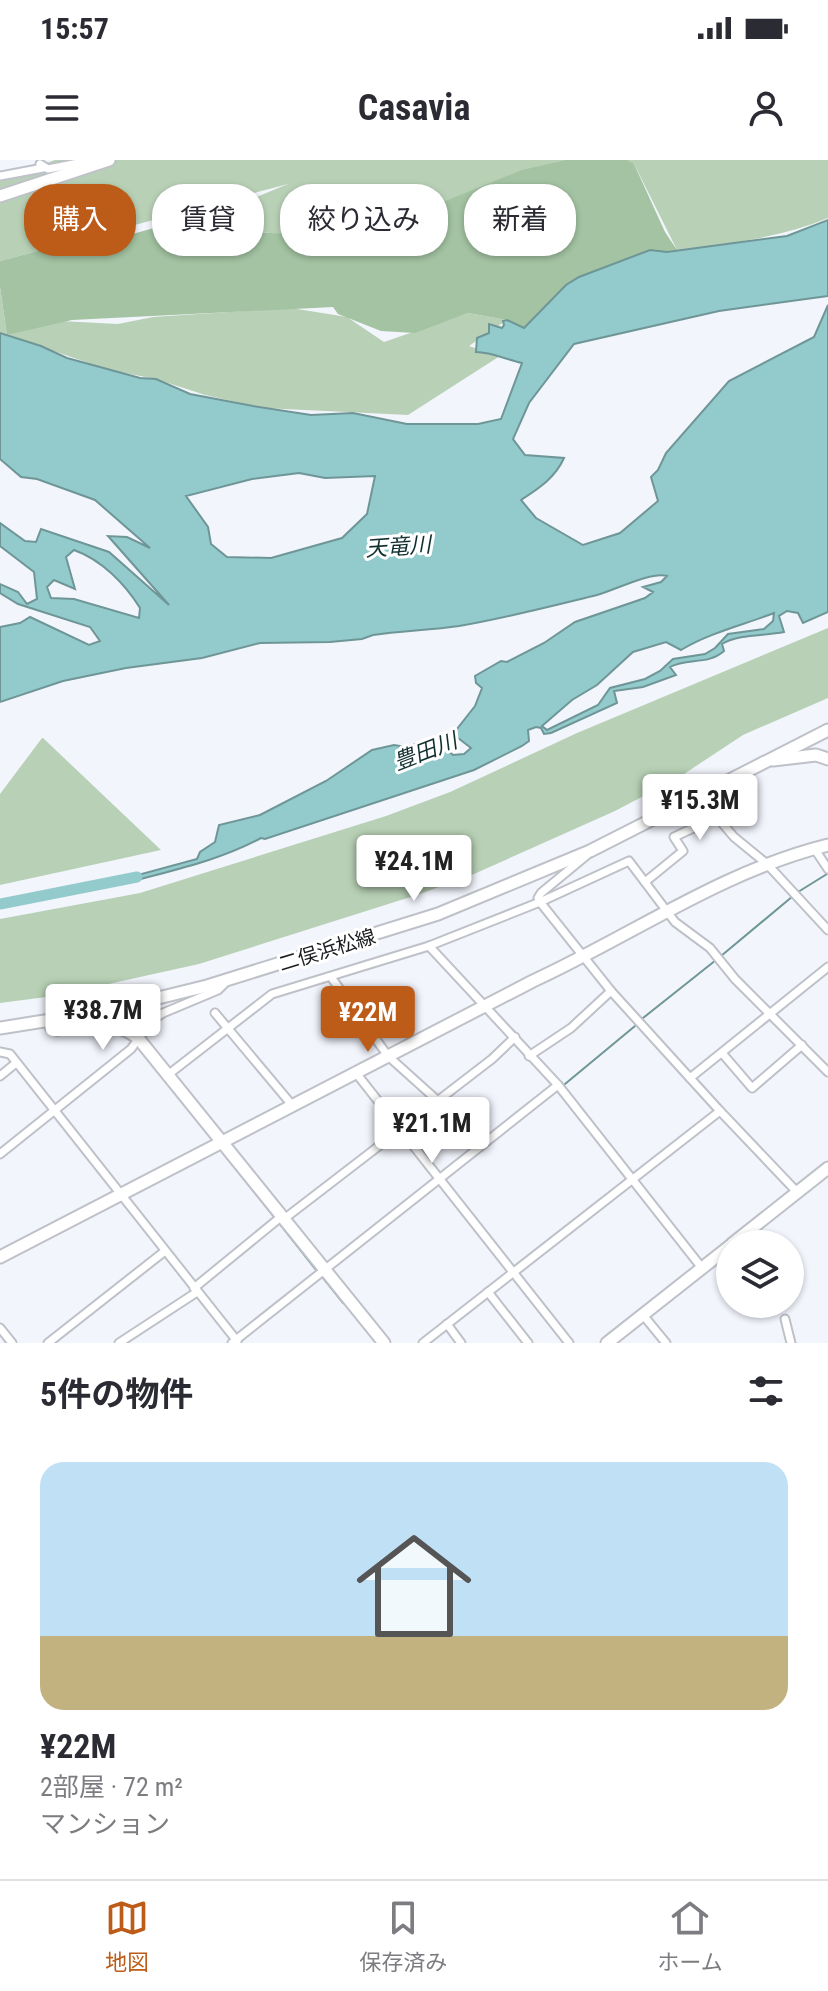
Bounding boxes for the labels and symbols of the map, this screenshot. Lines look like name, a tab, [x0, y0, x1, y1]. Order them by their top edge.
water label: 天竜川	[364, 532, 434, 561]
water label: 豊田川	[390, 727, 462, 775]
pin: ¥15.3M	[635, 774, 765, 842]
pin: ¥24.1M	[349, 835, 479, 903]
street label: 二俣浜松線	[276, 924, 378, 976]
pin: ¥38.7M	[38, 984, 168, 1052]
pin: ¥22M	[321, 986, 415, 1054]
pin: ¥21.1M	[367, 1097, 497, 1165]

